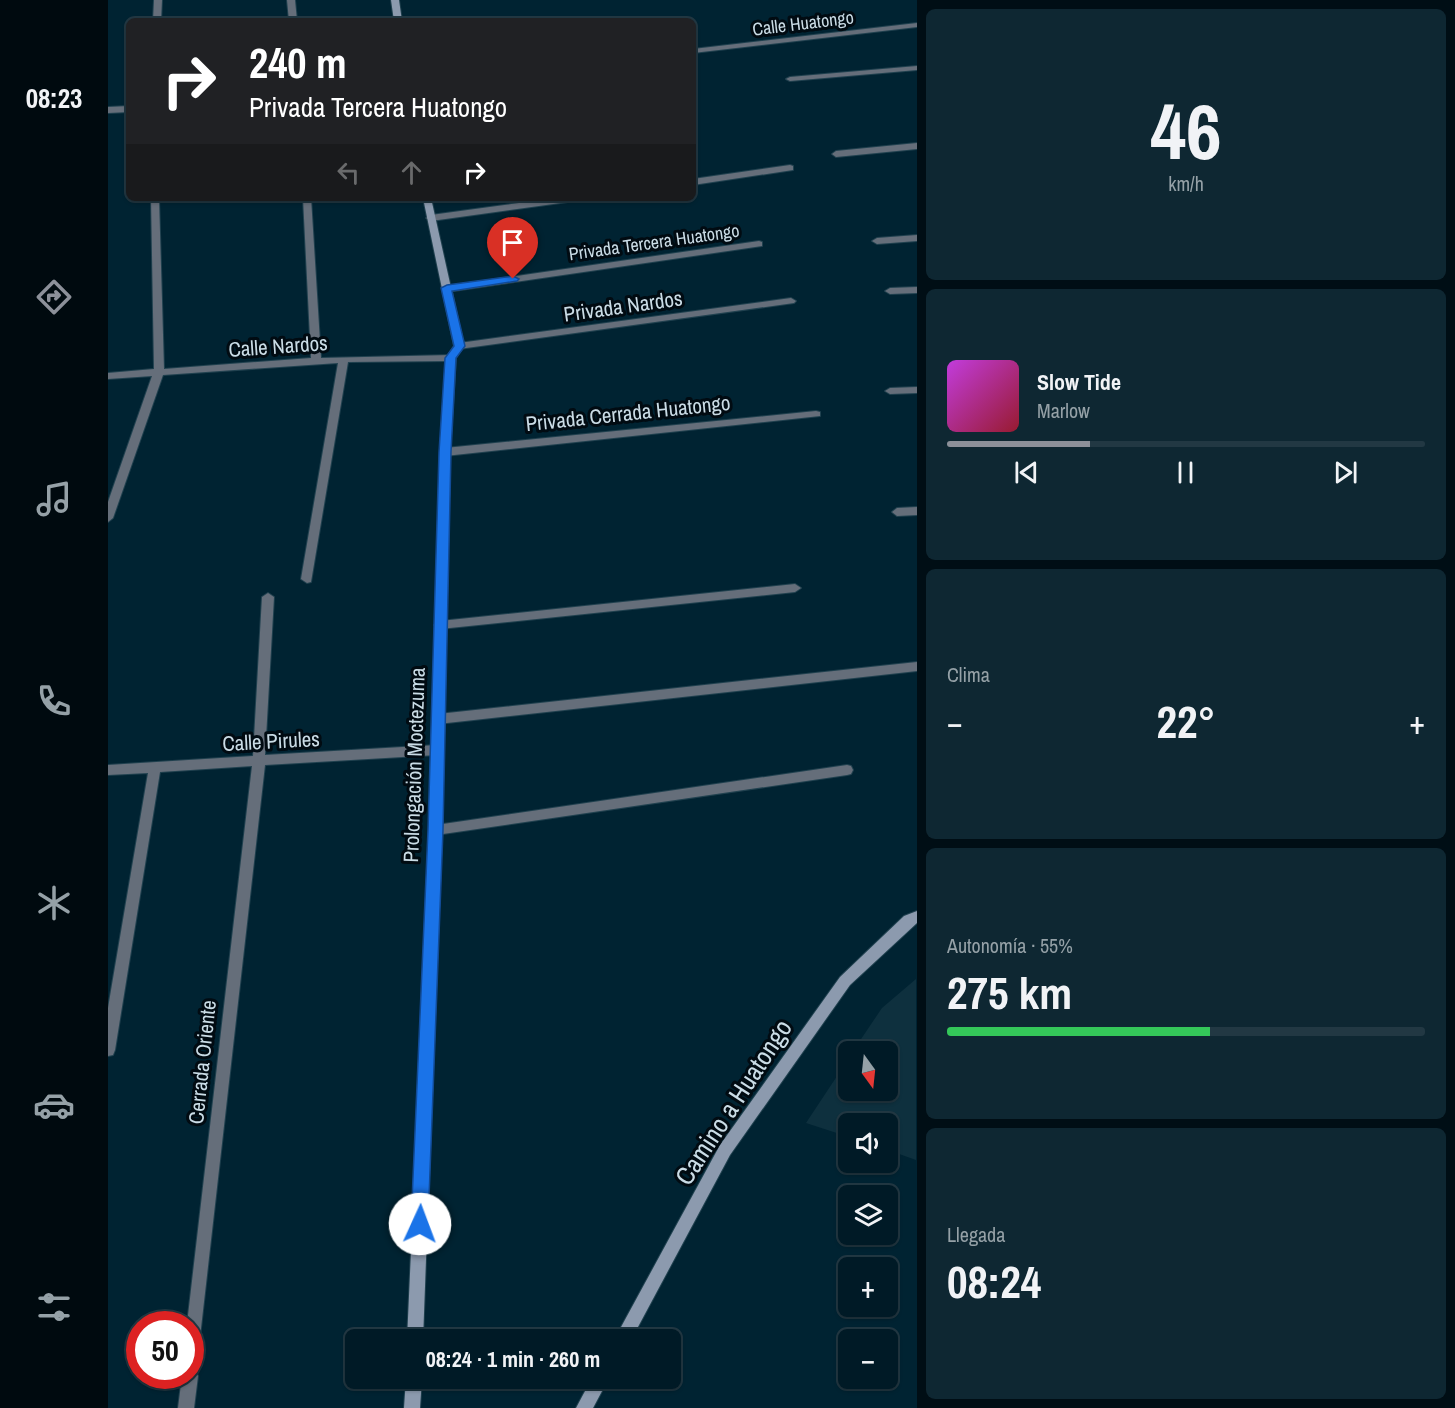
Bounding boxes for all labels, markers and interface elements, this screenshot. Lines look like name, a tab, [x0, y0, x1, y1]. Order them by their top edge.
street label: Calle Huatongo	[751, 4, 855, 42]
text: 240 m	[249, 35, 347, 91]
icon: right	[150, 42, 228, 120]
text: 46	[1150, 78, 1222, 183]
text: 08:23	[26, 80, 82, 116]
text: Privada Tercera Huatongo	[249, 89, 507, 125]
icon: left	[332, 156, 365, 189]
icon: ahead	[395, 156, 428, 189]
icon: right	[458, 156, 491, 189]
text: km/h	[1168, 170, 1204, 197]
pin	[487, 217, 538, 279]
street label: Privada Tercera Huatongo	[567, 218, 741, 266]
icon: arrive	[496, 226, 529, 259]
icon: directions	[33, 276, 75, 318]
street label: Privada Nardos	[562, 283, 684, 329]
street label: Calle Nardos	[227, 328, 329, 364]
text: Slow Tide	[1037, 367, 1121, 397]
street label: Privada Cerrada Huatongo	[524, 388, 732, 438]
text: Marlow	[1037, 397, 1090, 424]
icon: previous	[1010, 456, 1043, 489]
icon: pause	[1169, 456, 1202, 489]
icon: next	[1329, 456, 1362, 489]
icon: music	[33, 478, 75, 520]
text: Clima	[947, 661, 990, 688]
street label: Prolongación Moctezuma	[396, 667, 432, 863]
icon: phone	[33, 680, 75, 722]
text: 22°	[1156, 691, 1216, 752]
text: −	[947, 700, 963, 744]
text: +	[1409, 700, 1425, 744]
street label: Calle Pirules	[222, 724, 320, 758]
icon: climate	[33, 882, 75, 924]
text: Autonomía · 55%	[947, 932, 1073, 959]
text: 275 km	[947, 962, 1072, 1023]
street label: Cerrada Oriente	[181, 999, 223, 1125]
street label: Camino a Huatongo	[666, 1012, 800, 1192]
north arrow	[838, 1041, 898, 1101]
map controls	[838, 1041, 898, 1389]
icon: car	[33, 1084, 75, 1126]
button: sound	[838, 1113, 898, 1173]
button: layers	[838, 1185, 898, 1245]
position arrow	[388, 1192, 452, 1256]
text: Llegada	[947, 1221, 1005, 1248]
text: 08:24	[947, 1251, 1041, 1312]
button: +	[838, 1257, 898, 1317]
icon: filters	[33, 1286, 75, 1328]
speed limit sign: 50	[126, 1311, 204, 1389]
button: −	[838, 1329, 898, 1389]
text: 08:24 · 1 min · 260 m	[426, 1344, 600, 1374]

